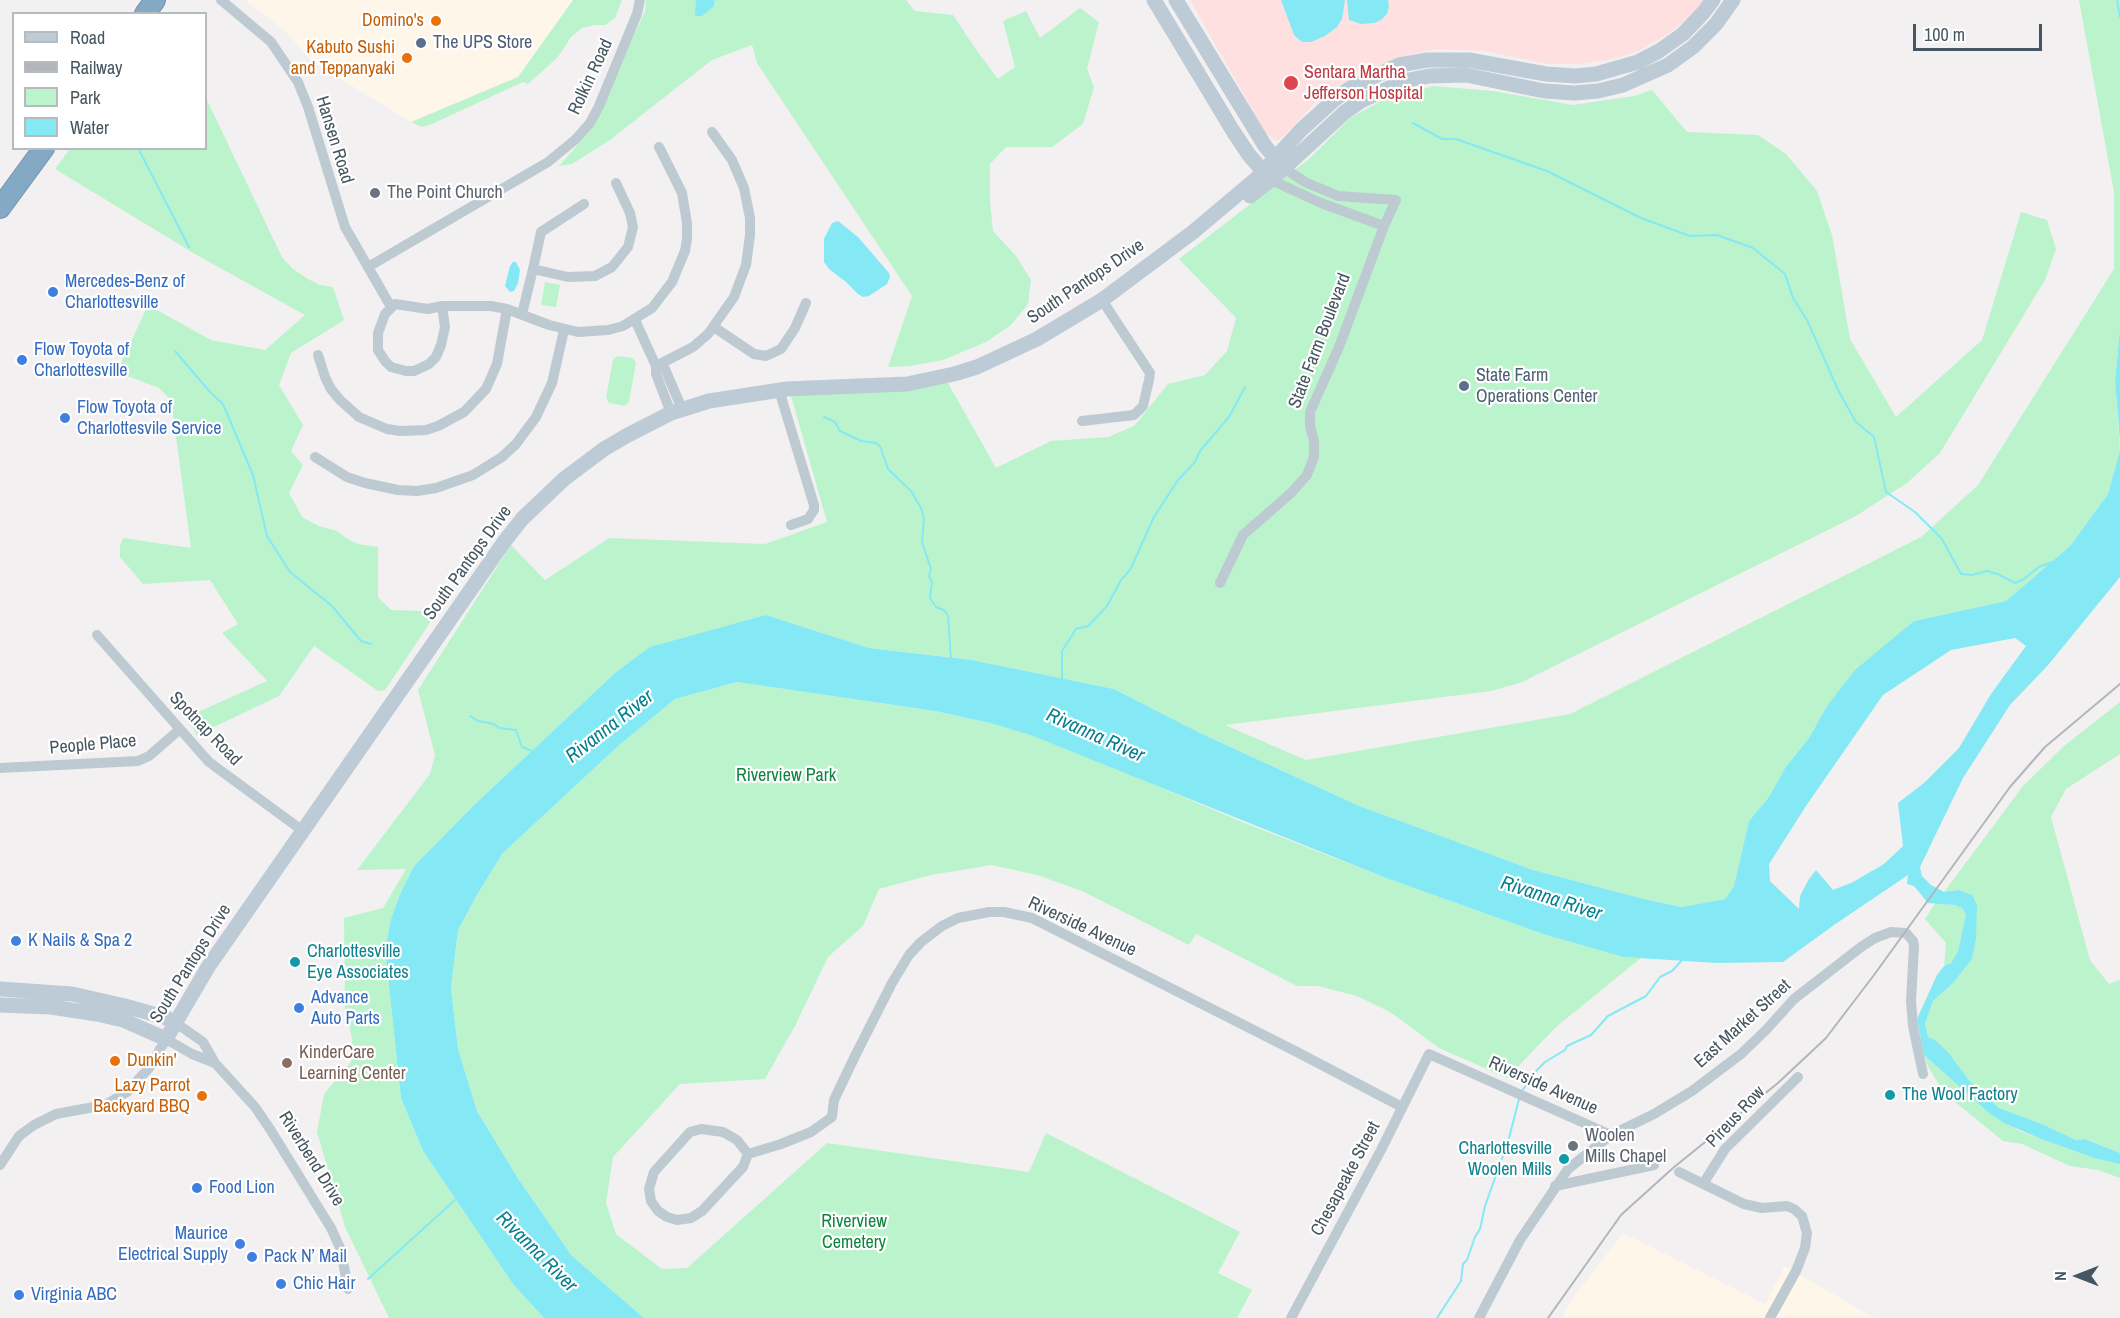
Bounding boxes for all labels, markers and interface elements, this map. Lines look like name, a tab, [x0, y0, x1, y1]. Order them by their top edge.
place label: Domino's	[362, 10, 424, 32]
legend	[12, 12, 207, 150]
scale bar	[1916, 12, 2045, 50]
marker: Domino's	[429, 14, 443, 28]
text: 100 m	[1924, 22, 1965, 47]
text: Road	[70, 25, 105, 50]
place label: The UPS Store	[433, 32, 532, 54]
marker: The UPS Store	[414, 36, 428, 50]
street label: Rolkin Road	[564, 36, 618, 118]
place label: Kabuto Sushi and Teppanyaki	[291, 37, 395, 80]
marker: Kabuto Sushi and Teppanyaki	[400, 51, 414, 65]
text: Railway	[70, 55, 123, 80]
place label: Sentara Martha Jefferson Hospital	[1304, 62, 1423, 104]
marker: Sentara Martha Jefferson Hospital	[1282, 74, 1300, 92]
text: Park	[70, 85, 100, 110]
street label: Hansen Road	[310, 94, 358, 186]
text: Water	[70, 115, 109, 140]
place label: The Point Church	[387, 182, 503, 204]
marker: The Point Church	[368, 186, 382, 200]
street label: South Pantops Drive	[1024, 235, 1148, 329]
street label: State Farm Boulevard	[1284, 270, 1356, 412]
place label: Mercedes-Benz of Charlottesville	[65, 271, 185, 314]
marker: Mercedes-Benz of Charlottesville	[46, 285, 60, 299]
place label: Flow Toyota of Charlottesville	[34, 339, 129, 382]
marker: Flow Toyota of Charlottesville	[15, 353, 29, 367]
place label: State Farm Operations Center	[1476, 365, 1597, 407]
marker: State Farm Operations Center	[1457, 379, 1471, 393]
place label: Flow Toyota of Charlottesvile Service	[77, 397, 221, 440]
marker: Flow Toyota of Charlottesvile Service	[58, 411, 72, 425]
street label: South Pantops Drive	[419, 502, 517, 624]
water label: Rivanna River	[561, 685, 659, 769]
street label: Spotnap Road	[164, 688, 246, 770]
water label: Rivanna River	[1042, 704, 1148, 768]
street label: People Place	[49, 730, 137, 760]
park label: Riverview Park	[736, 765, 836, 787]
water label: Rivanna River	[1497, 871, 1605, 927]
street label: Riverside Avenue	[1024, 892, 1140, 962]
street label: South Pantops Drive	[146, 901, 236, 1027]
place label: K Nails & Spa 2	[28, 930, 132, 952]
marker: K Nails & Spa 2	[9, 934, 23, 948]
place label: Charlottesville Eye Associates	[307, 941, 409, 984]
marker: Charlottesville Eye Associates	[288, 955, 302, 969]
street label: East Market Street	[1690, 975, 1796, 1073]
place label: Advance Auto Parts	[311, 987, 380, 1030]
marker: Advance Auto Parts	[292, 1001, 306, 1015]
place label: KinderCare Learning Center	[299, 1042, 406, 1084]
place label: Dunkin'	[127, 1050, 177, 1072]
street label: Riverside Avenue	[1485, 1052, 1601, 1120]
marker: Dunkin'	[108, 1054, 122, 1068]
marker: KinderCare Learning Center	[280, 1056, 294, 1070]
place label: Lazy Parrot Backyard BBQ	[93, 1075, 190, 1118]
street label: Pireus Row	[1702, 1082, 1770, 1152]
place label: The Wool Factory	[1902, 1084, 2018, 1106]
marker: The Wool Factory	[1883, 1088, 1897, 1102]
marker: Lazy Parrot Backyard BBQ	[195, 1089, 209, 1103]
street label: Riverbend Drive	[273, 1108, 349, 1210]
street label: Chesapeake Street	[1307, 1118, 1385, 1240]
place label: Woolen Mills Chapel	[1585, 1125, 1666, 1168]
place label: Charlottesville Woolen Mills	[1458, 1138, 1552, 1180]
marker: Woolen Mills Chapel	[1566, 1139, 1580, 1153]
marker: Charlottesville Woolen Mills	[1557, 1152, 1571, 1166]
place label: Food Lion	[209, 1177, 275, 1199]
marker: Food Lion	[190, 1181, 204, 1195]
water label: Rivanna River	[490, 1206, 582, 1298]
park label: Riverview Cemetery	[821, 1211, 887, 1254]
place label: Maurice Electrical Supply	[118, 1223, 228, 1266]
marker: Maurice Electrical Supply	[233, 1237, 247, 1251]
place label: Pack N’ Mail	[264, 1246, 347, 1268]
north arrow	[2048, 1246, 2108, 1306]
marker: Pack N’ Mail	[245, 1250, 259, 1264]
text: N	[2049, 1271, 2071, 1281]
place label: Chic Hair	[293, 1273, 355, 1295]
marker: Chic Hair	[274, 1277, 288, 1291]
place label: Virginia ABC	[31, 1284, 117, 1306]
marker: Virginia ABC	[12, 1288, 26, 1302]

